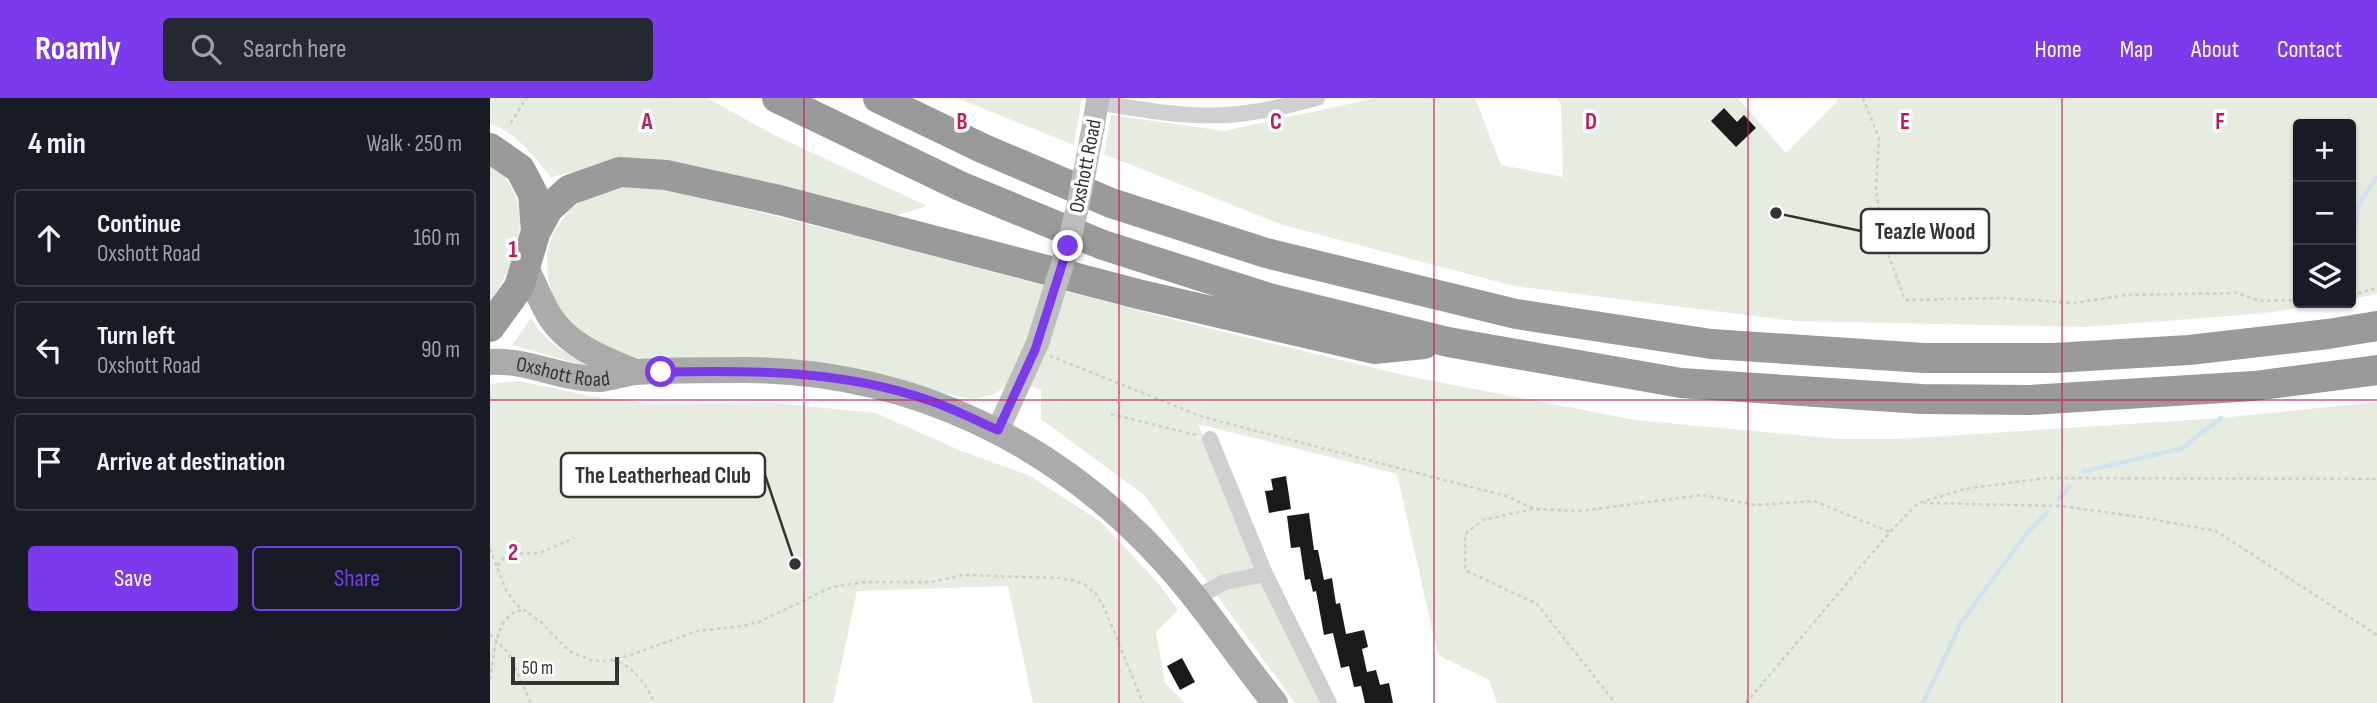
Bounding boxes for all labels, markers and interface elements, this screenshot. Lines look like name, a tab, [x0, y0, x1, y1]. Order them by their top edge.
search box	[163, 18, 653, 81]
text: Roamly	[35, 29, 121, 69]
icon: search	[187, 30, 225, 68]
text: Search here	[243, 34, 346, 65]
text: Home	[2034, 35, 2082, 64]
text: Map	[2120, 35, 2153, 64]
text: About	[2191, 35, 2239, 64]
text: Contact	[2277, 35, 2342, 64]
text: A	[641, 108, 654, 136]
text: B	[957, 108, 968, 136]
text: C	[1270, 108, 1282, 136]
text: D	[1585, 108, 1597, 136]
text: E	[1900, 108, 1910, 136]
text: F	[2215, 108, 2225, 136]
street label: Oxshott Road	[1064, 117, 1107, 215]
map controls	[2293, 119, 2356, 308]
button: +	[2293, 119, 2356, 182]
text: 4 min	[28, 126, 86, 162]
text: Walk · 250 m	[366, 130, 462, 158]
button: −	[2293, 182, 2356, 245]
text: Continue	[97, 209, 181, 240]
callout: Teazle Wood	[1861, 209, 1989, 253]
text: Teazle Wood	[1875, 218, 1975, 246]
icon: ahead	[30, 219, 68, 257]
text: 160 m	[413, 224, 460, 252]
route end	[1052, 230, 1083, 261]
text: 1	[508, 236, 518, 264]
text: Oxshott Road	[97, 240, 201, 268]
button: layers	[2293, 245, 2356, 308]
text: Turn left	[97, 321, 175, 352]
icon: left	[30, 331, 68, 369]
text: 90 m	[421, 336, 460, 364]
text: Oxshott Road	[97, 352, 201, 380]
street label: Oxshott Road	[514, 352, 612, 392]
route start	[645, 356, 676, 387]
icon: arrive	[30, 443, 68, 481]
text: Arrive at destination	[97, 447, 285, 478]
callout: The Leatherhead Club	[561, 453, 765, 497]
text: The Leatherhead Club	[575, 462, 751, 490]
text: 2	[508, 539, 518, 567]
button: Save	[28, 546, 238, 611]
button: Share	[252, 546, 462, 611]
scale bar	[511, 654, 620, 686]
text: 50 m	[522, 657, 553, 680]

